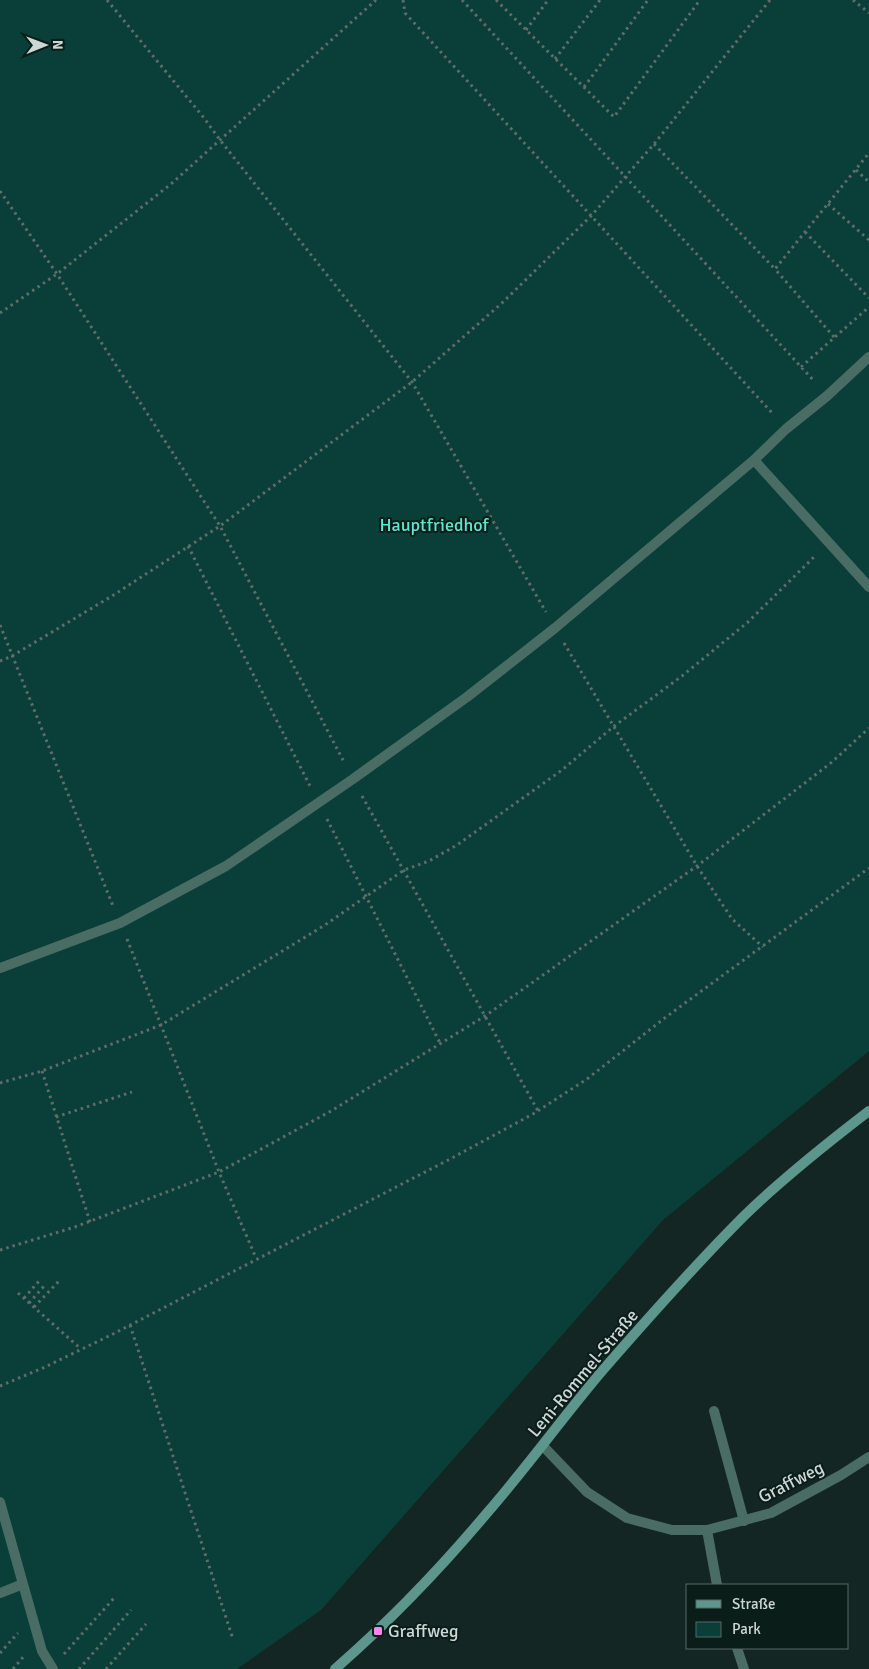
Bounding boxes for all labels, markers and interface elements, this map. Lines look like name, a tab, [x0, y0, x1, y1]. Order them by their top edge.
north arrow	[20, 20, 70, 70]
text: N	[49, 40, 66, 50]
park label: Hauptfriedhof	[379, 514, 489, 536]
street label: Leni-Rommel-Straße	[523, 1305, 643, 1441]
street label: Graffweg	[755, 1456, 827, 1508]
legend	[686, 1584, 849, 1649]
text: Straße	[732, 1595, 776, 1613]
place label: Graffweg	[388, 1620, 459, 1642]
text: Park	[732, 1620, 761, 1638]
marker: Graffweg	[372, 1625, 384, 1637]

